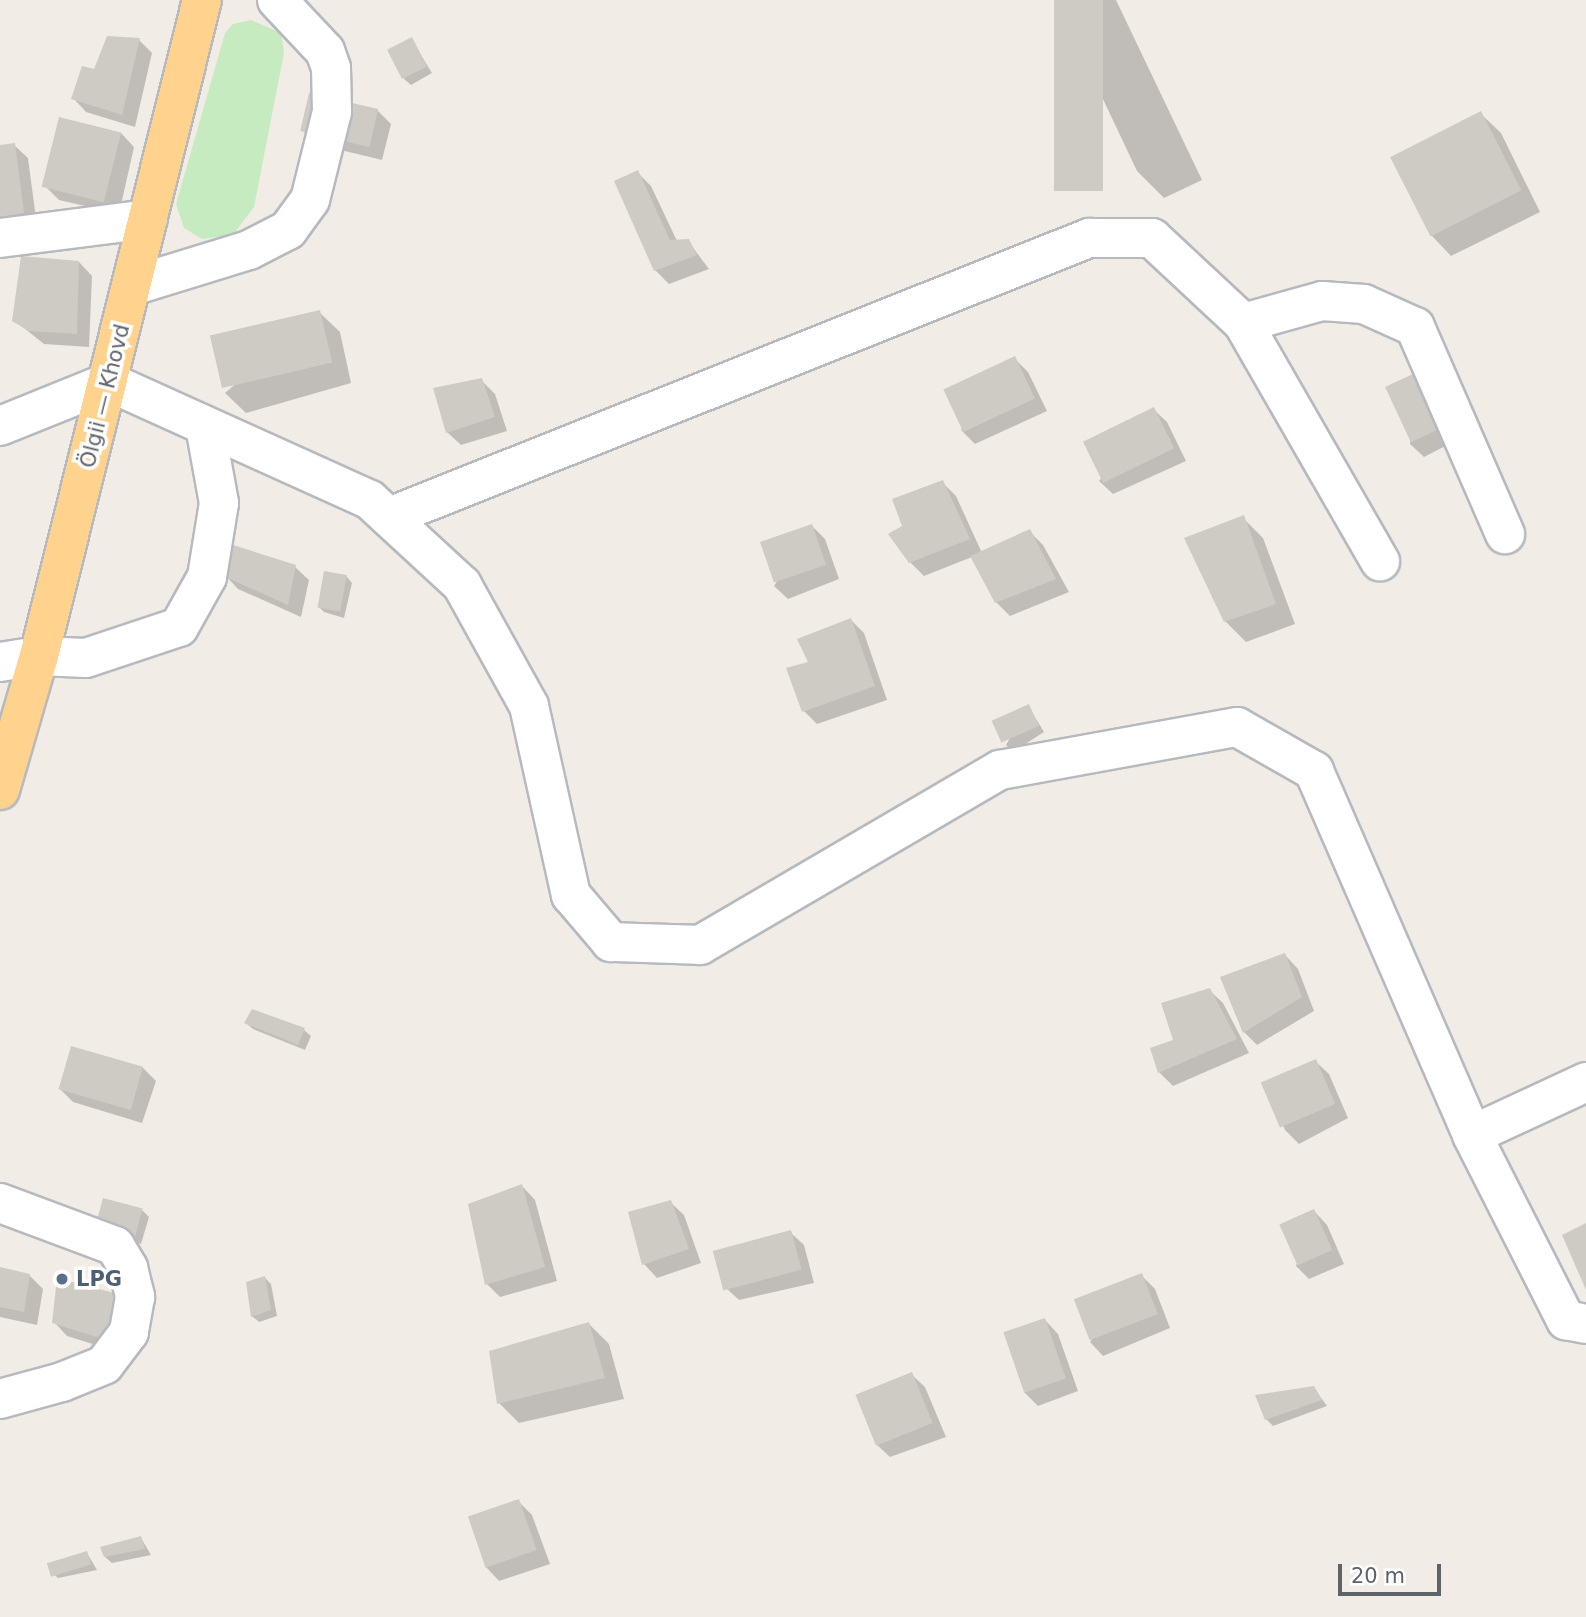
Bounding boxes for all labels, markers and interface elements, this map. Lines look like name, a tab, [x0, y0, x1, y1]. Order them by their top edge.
street label: Ölgii — Khovd	[75, 321, 135, 471]
place label: LPG	[76, 1266, 122, 1292]
marker: LPG	[54, 1271, 70, 1287]
scale bar	[1341, 1550, 1444, 1594]
text: 20 m	[1351, 1564, 1405, 1588]

